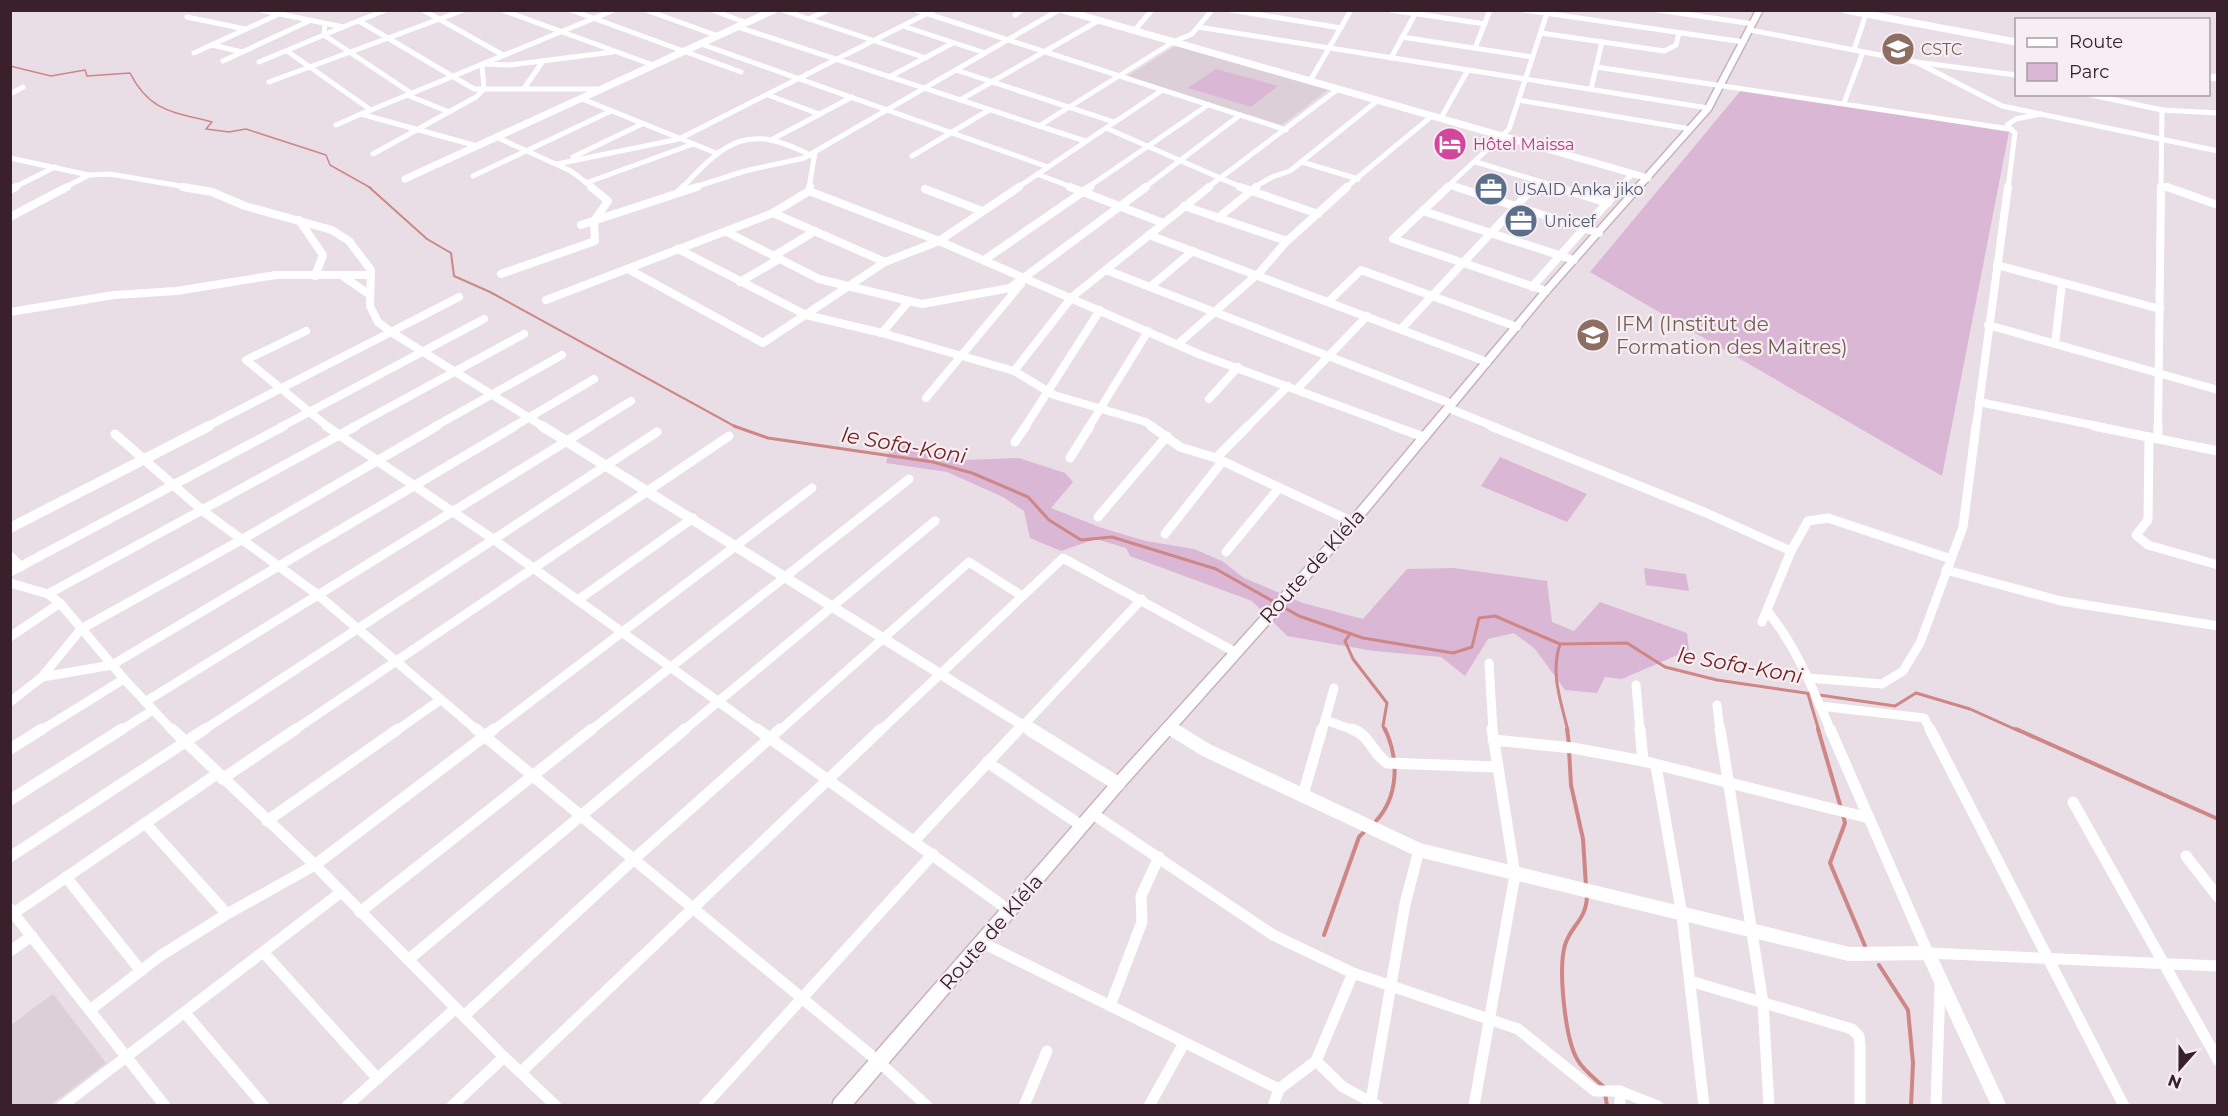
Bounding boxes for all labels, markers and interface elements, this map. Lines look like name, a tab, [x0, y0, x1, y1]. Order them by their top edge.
legend	[2015, 18, 2210, 96]
school or university icon: CSTC	[1880, 31, 1916, 67]
text: Route	[2069, 31, 2123, 53]
place label: CSTC	[1921, 40, 1962, 59]
text: Parc	[2069, 61, 2109, 83]
hotel icon: Hôtel Maissa	[1432, 126, 1468, 162]
place label: Hôtel Maissa	[1473, 135, 1574, 154]
office icon: USAID Anka jiko	[1473, 171, 1509, 207]
place label: USAID Anka jiko	[1514, 180, 1644, 199]
office icon: Unicef	[1503, 203, 1539, 239]
place label: Unicef	[1544, 212, 1596, 231]
place label: IFM (Institut de Formation des Maitres)	[1616, 312, 1848, 359]
school or university icon: IFM (Institut de Formation des Maitres)	[1575, 317, 1611, 353]
water label: le Sofa-Koni	[840, 422, 969, 468]
street label: Route de Kléla	[1254, 504, 1370, 628]
water label: le Sofa-Koni	[1676, 642, 1805, 688]
street label: Route de Kléla	[934, 869, 1048, 995]
north arrow	[2150, 1038, 2210, 1098]
text: N	[2165, 1070, 2184, 1093]

